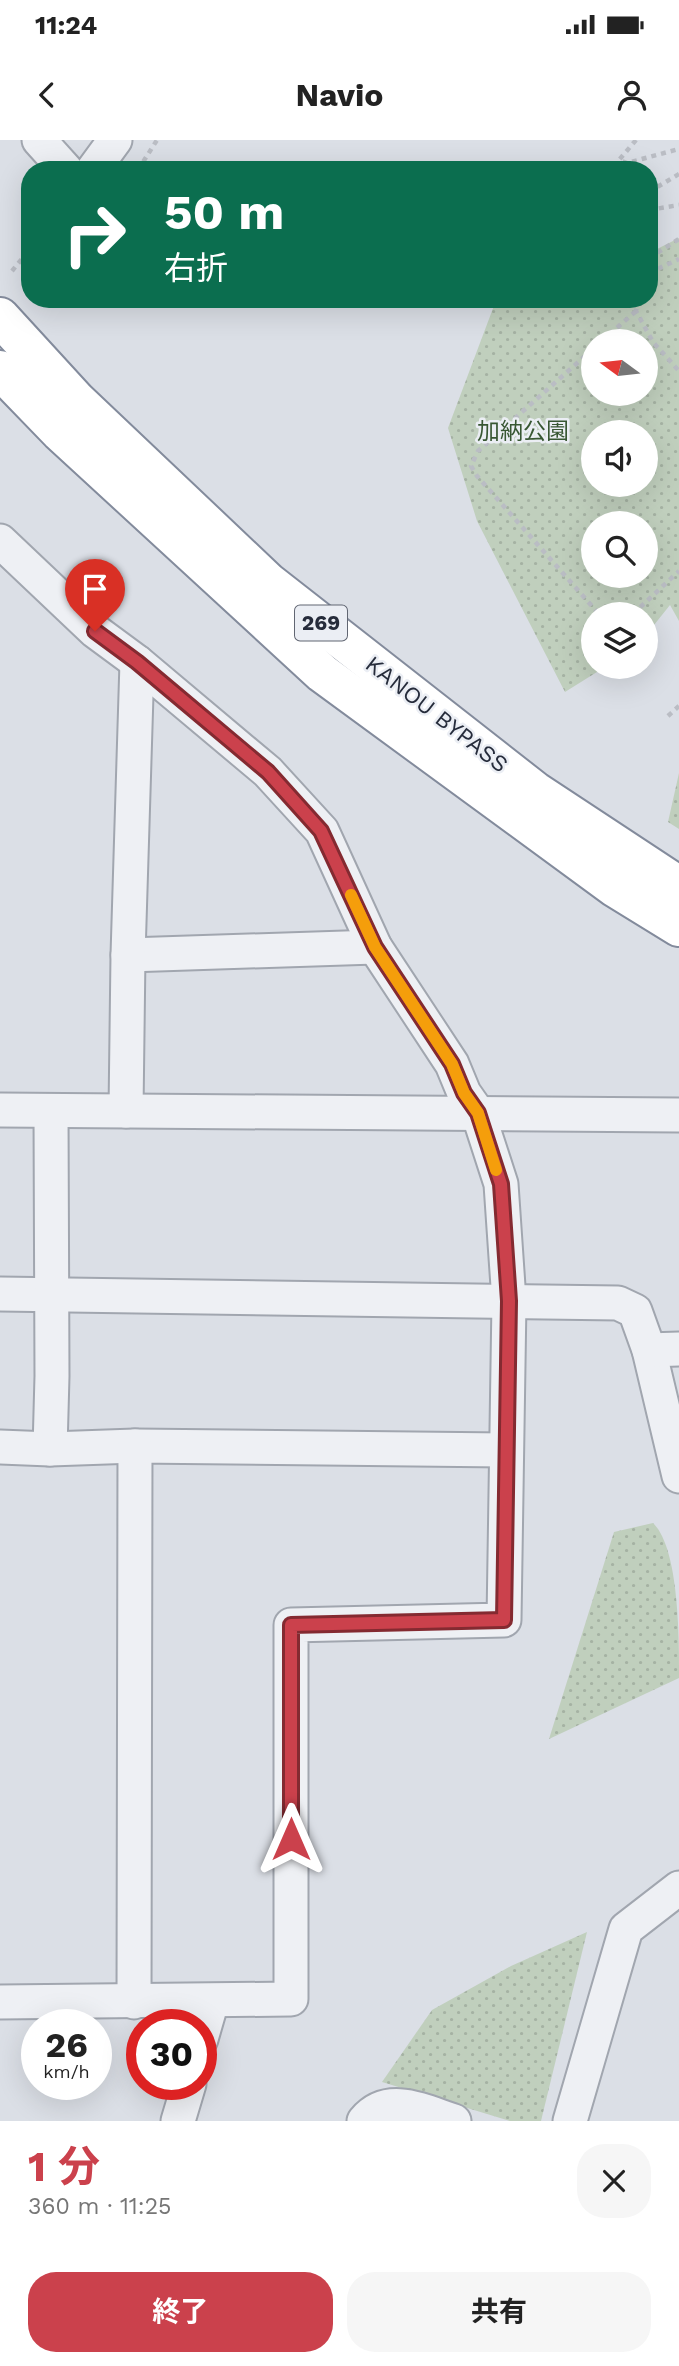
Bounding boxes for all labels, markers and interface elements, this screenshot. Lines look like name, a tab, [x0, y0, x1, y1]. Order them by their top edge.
text: 11:24	[35, 10, 97, 40]
icon: back	[28, 76, 66, 114]
text: Navio	[296, 76, 383, 114]
icon: person	[613, 76, 651, 114]
text: 50 m	[164, 183, 284, 241]
icon: right	[49, 189, 140, 280]
text: 右折	[164, 249, 228, 287]
north arrow	[581, 329, 658, 406]
map controls	[581, 329, 658, 679]
park label: 加納公園	[477, 418, 569, 445]
button: sound	[581, 420, 658, 497]
button: search	[581, 511, 658, 588]
pin	[65, 559, 125, 631]
icon: arrive	[76, 570, 114, 608]
button: layers	[581, 602, 658, 679]
road number: 269	[295, 606, 347, 640]
street label: KANOU BYPASS	[360, 650, 513, 778]
position arrow	[254, 1802, 328, 1876]
speed limit sign: 30	[126, 2009, 217, 2100]
text: 26	[45, 2024, 88, 2066]
text: km/h	[43, 2061, 90, 2082]
text: 1 分	[28, 2142, 100, 2191]
button: close	[577, 2144, 651, 2218]
text: 360 m · 11:25	[28, 2193, 171, 2220]
button: 終了	[28, 2272, 333, 2352]
button: 共有	[347, 2272, 651, 2352]

